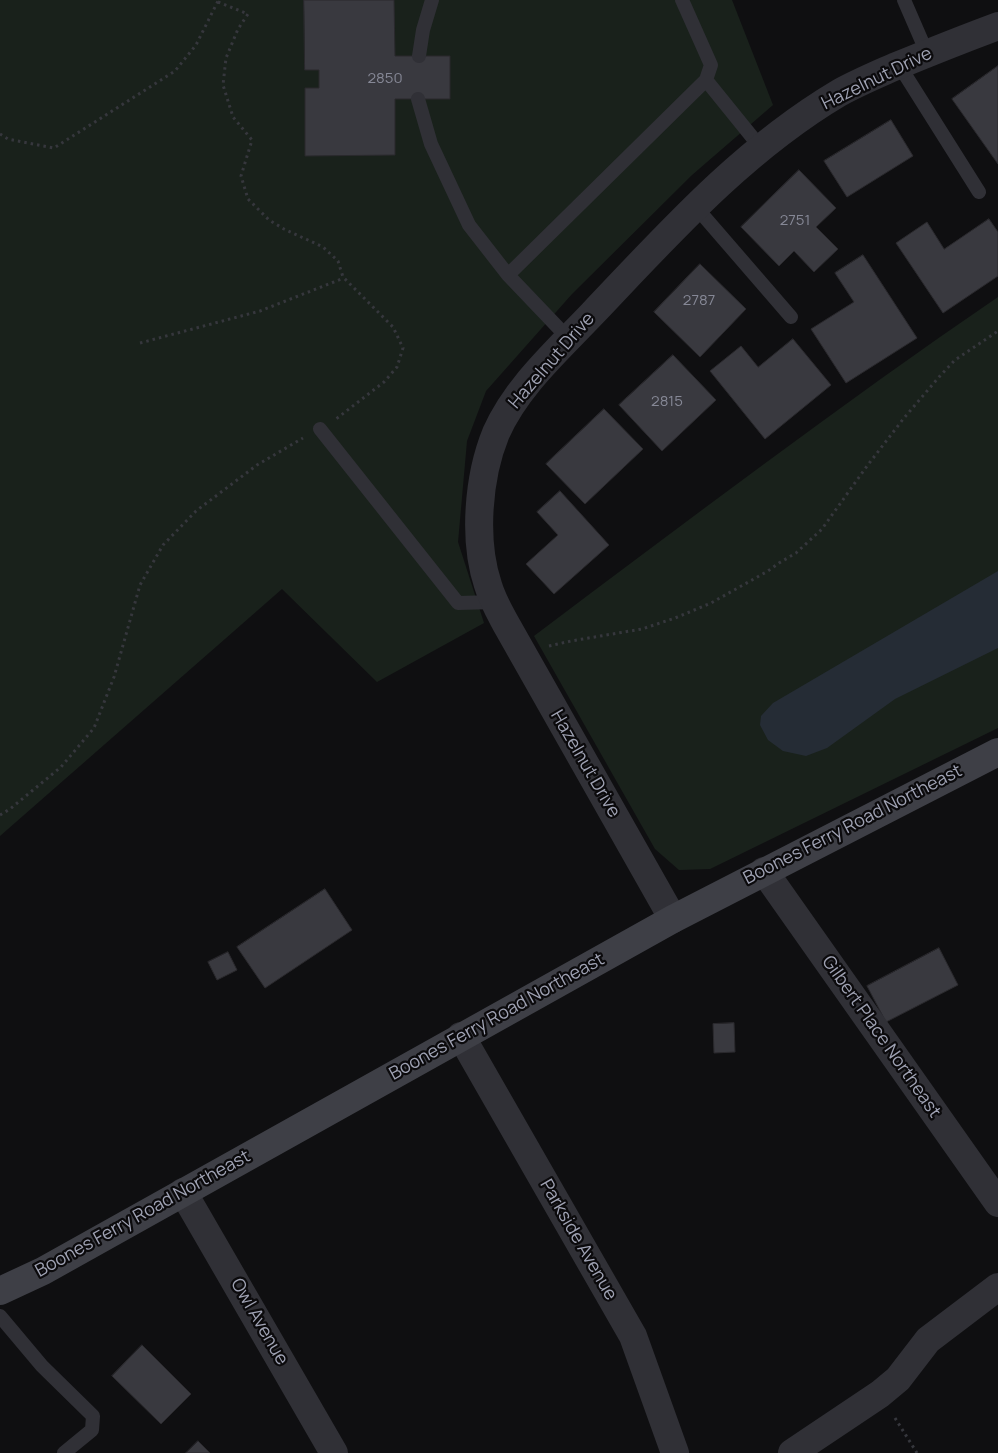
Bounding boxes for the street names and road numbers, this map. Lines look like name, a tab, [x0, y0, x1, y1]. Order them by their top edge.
street label: Hazelnut Drive	[818, 43, 936, 115]
street label: Hazelnut Drive	[504, 309, 600, 413]
street label: Hazelnut Drive	[546, 707, 624, 821]
street label: Boones Ferry Road Northeast	[740, 760, 966, 890]
street label: Boones Ferry Road Northeast	[386, 949, 608, 1085]
street label: Gilbert Place Northeast	[817, 952, 945, 1122]
street label: Boones Ferry Road Northeast	[32, 1146, 254, 1282]
street label: Parkside Avenue	[535, 1176, 621, 1304]
street label: Owl Avenue	[226, 1275, 292, 1369]

